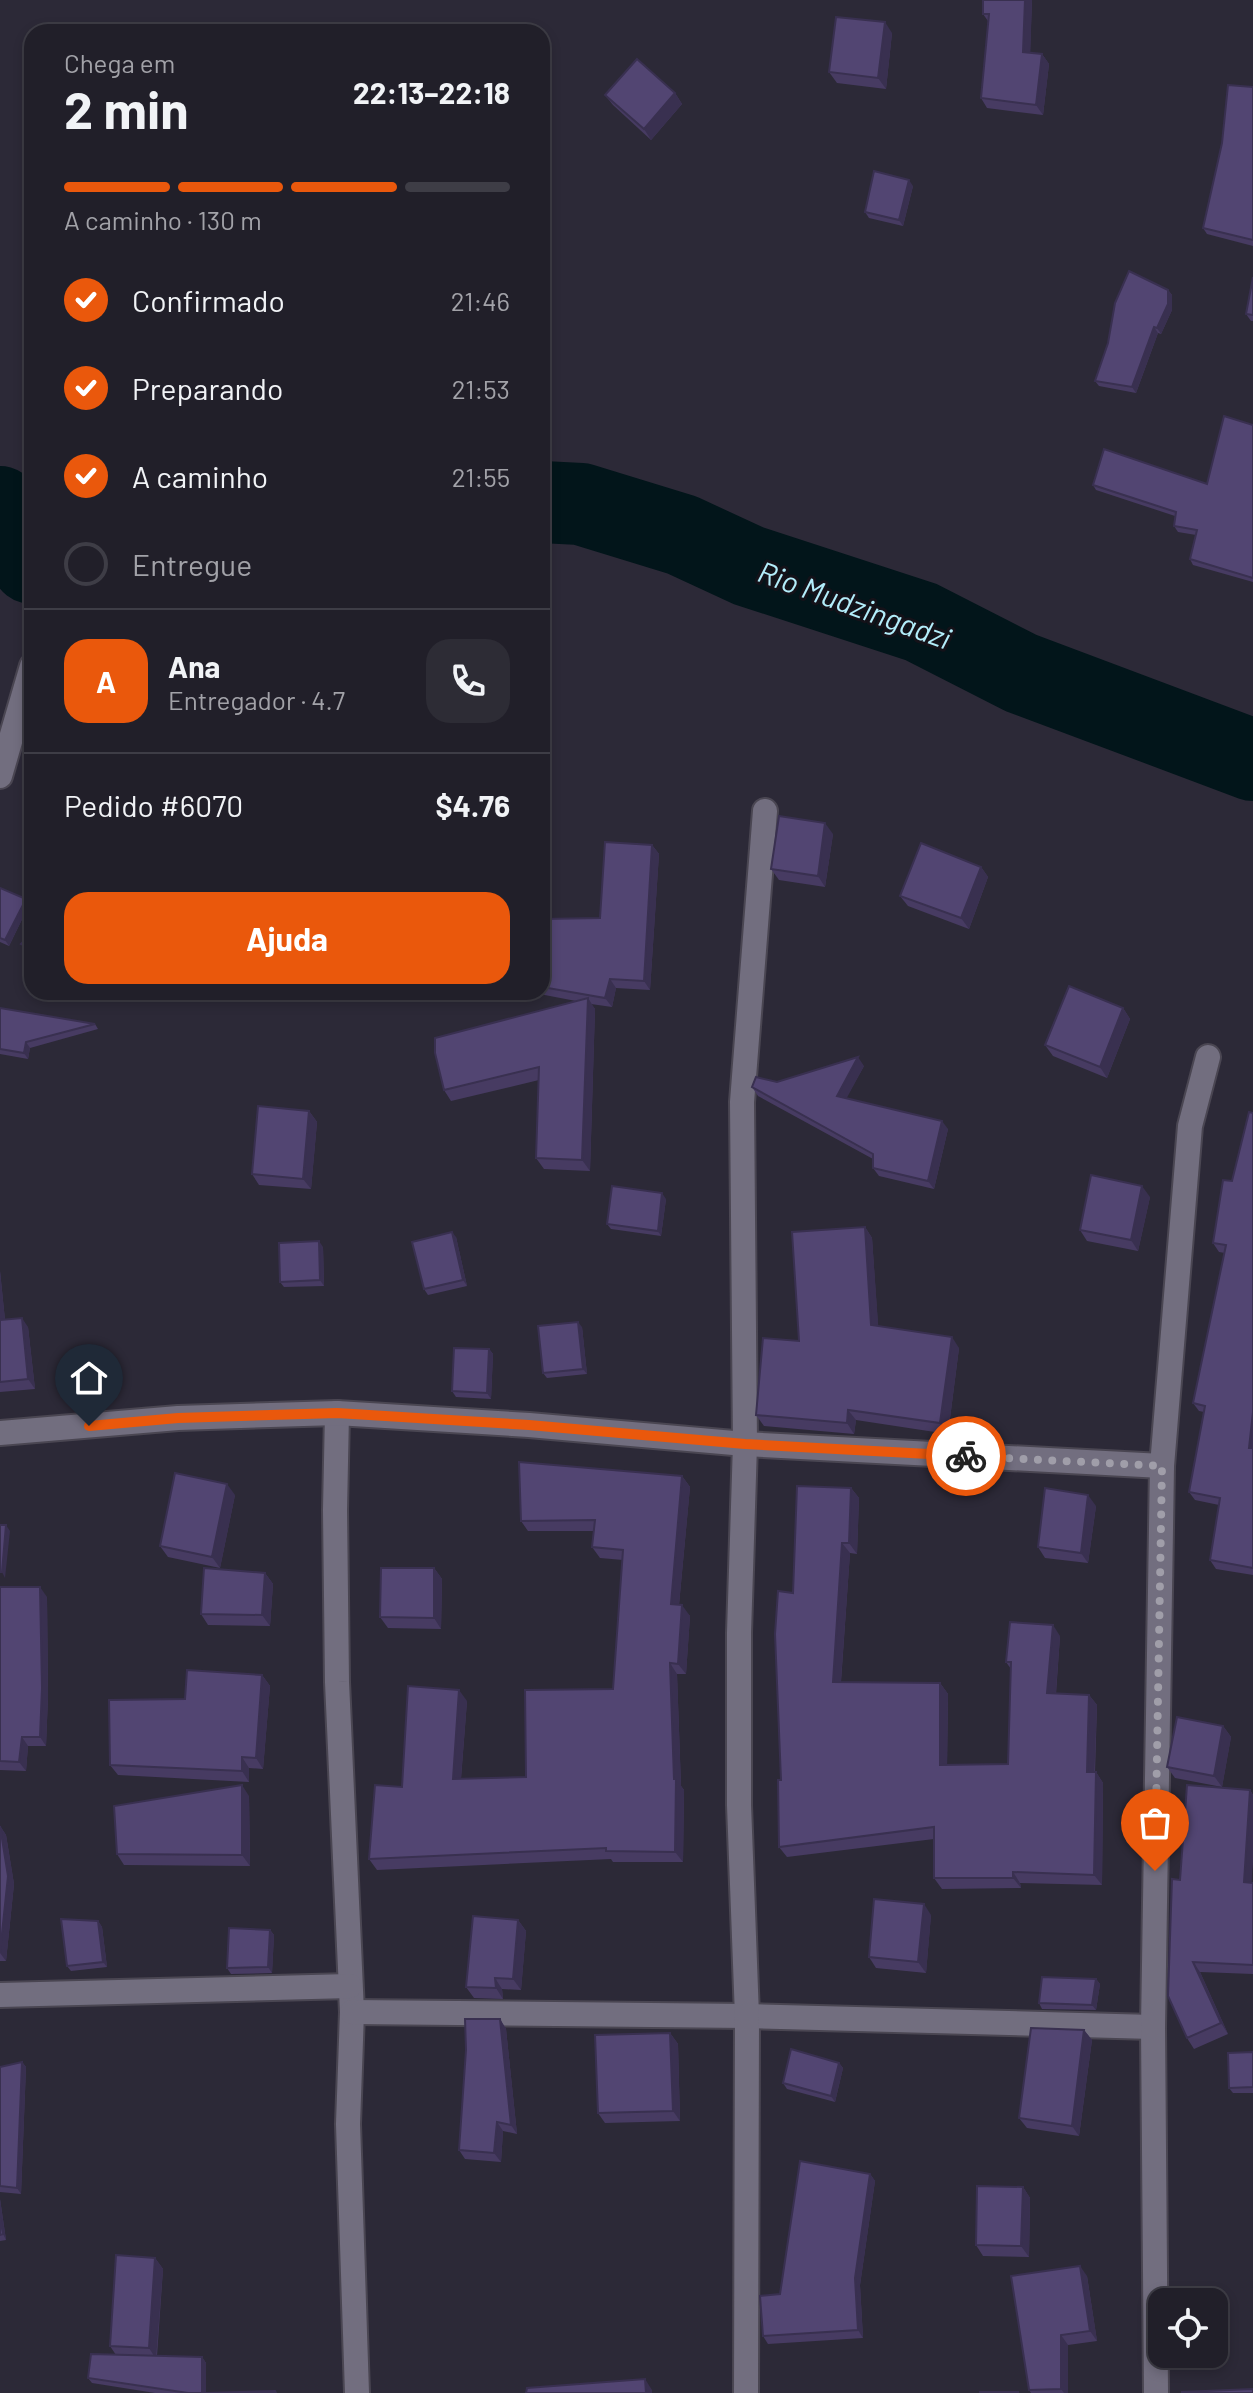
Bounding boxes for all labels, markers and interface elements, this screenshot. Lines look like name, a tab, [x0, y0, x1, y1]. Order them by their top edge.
text: Chega em	[64, 47, 175, 78]
text: 22:13–22:18	[353, 74, 510, 110]
text: 2 min	[64, 77, 189, 139]
text: A caminho · 130 m	[64, 204, 262, 235]
icon: check	[64, 278, 108, 322]
text: Confirmado	[132, 282, 285, 318]
text: 21:46	[451, 285, 510, 316]
icon: check	[64, 366, 108, 410]
text: Preparando	[132, 370, 283, 406]
text: 21:53	[452, 373, 510, 404]
icon: check	[64, 454, 108, 498]
text: A caminho	[132, 458, 268, 494]
text: 21:55	[452, 461, 510, 492]
text: Entregue	[132, 546, 252, 582]
water label: Rio Mudzingadzi	[753, 552, 957, 656]
button: phone	[426, 639, 510, 723]
text: Ana	[168, 648, 220, 684]
text: A	[96, 663, 116, 699]
text: Entregador · 4.7	[168, 684, 345, 715]
text: Pedido #6070	[64, 787, 243, 823]
text: $4.76	[436, 787, 510, 823]
button: Ajuda	[64, 892, 510, 984]
pin	[55, 1344, 123, 1426]
icon: home	[67, 1356, 111, 1400]
courier	[926, 1416, 1006, 1496]
icon: bike	[944, 1434, 988, 1478]
pin	[1121, 1789, 1189, 1871]
icon: bag	[1133, 1801, 1177, 1845]
map controls	[1148, 2288, 1228, 2368]
button: locate	[1148, 2288, 1228, 2368]

